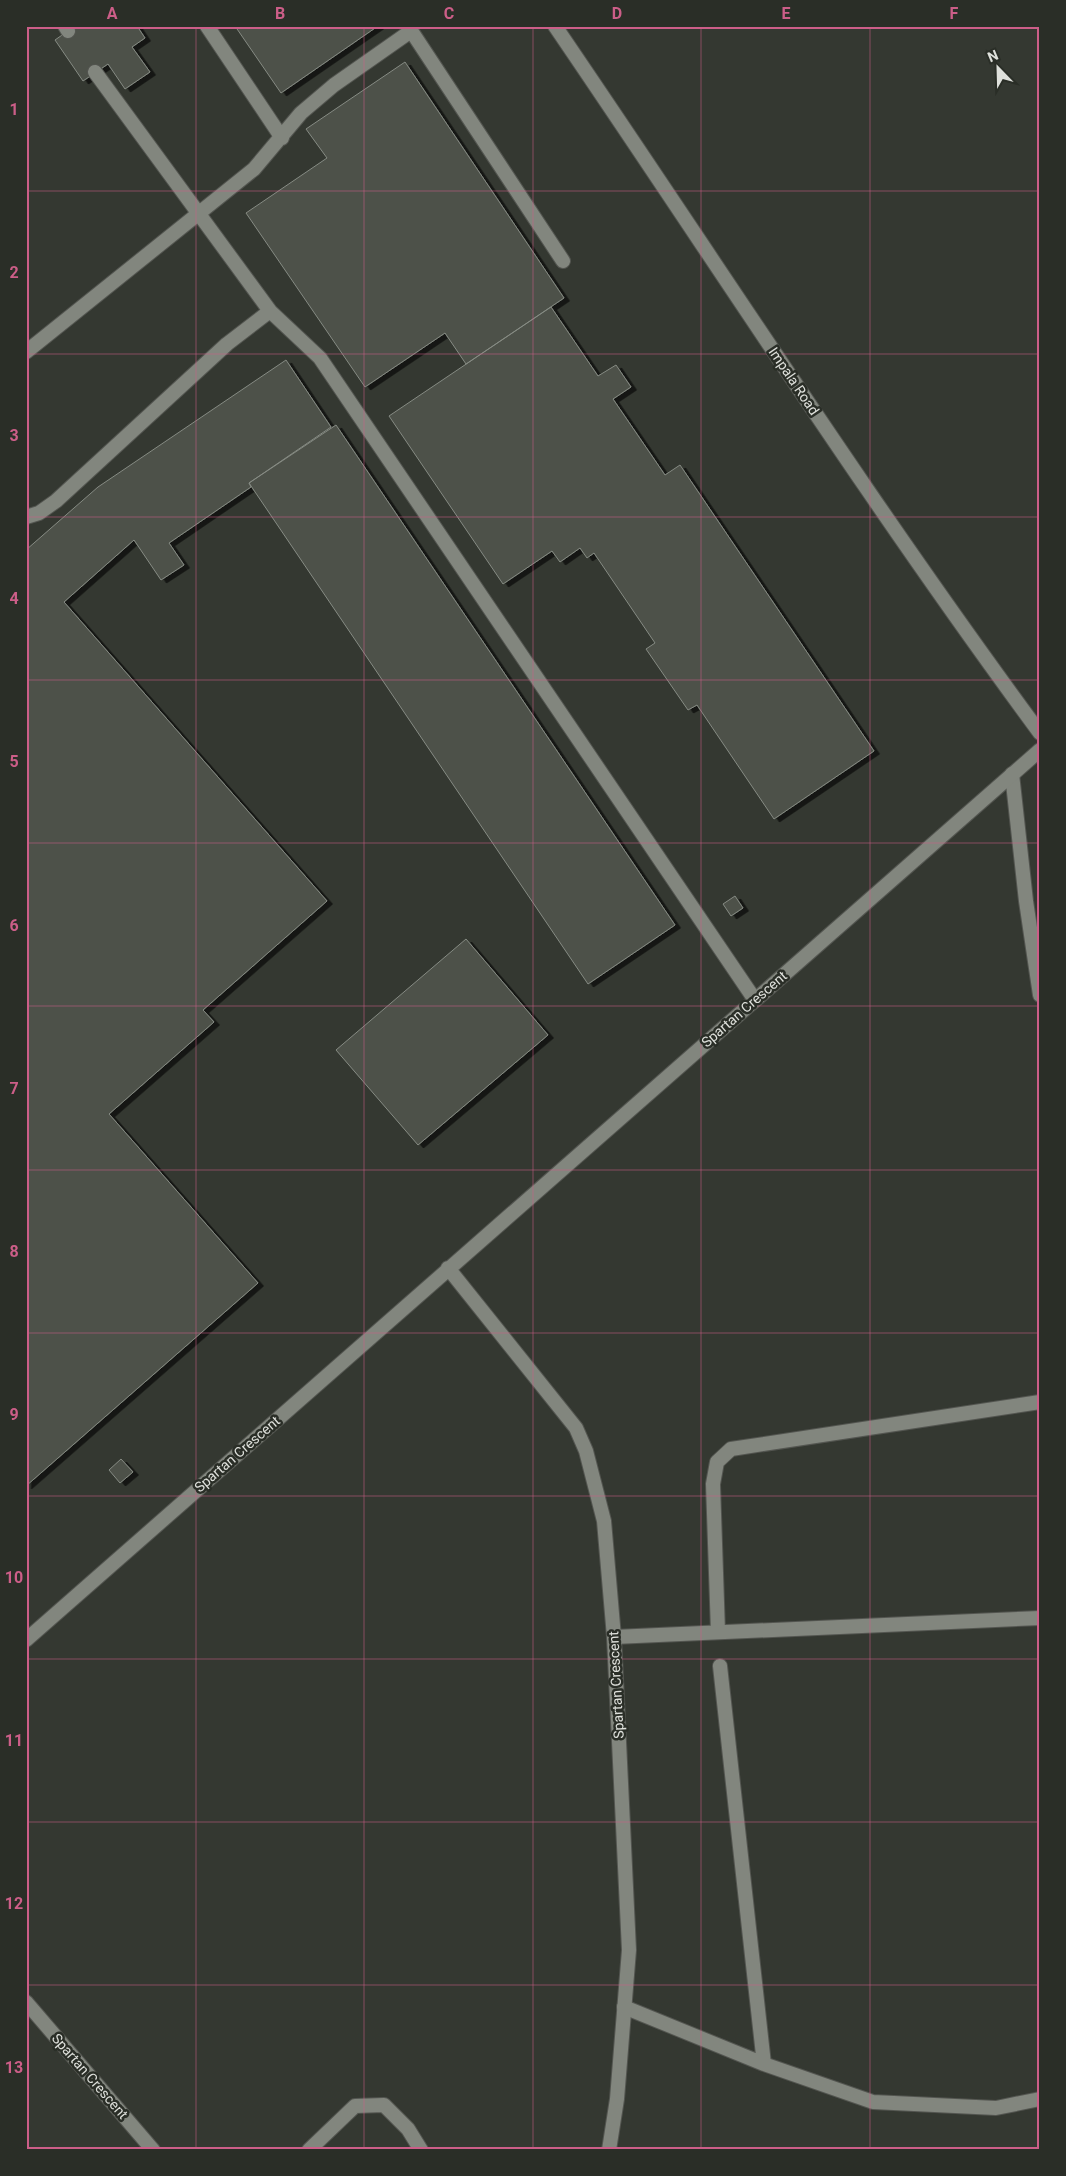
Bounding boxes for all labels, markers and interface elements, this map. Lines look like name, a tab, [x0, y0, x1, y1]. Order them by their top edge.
text: A	[107, 4, 118, 23]
text: B	[275, 4, 285, 23]
text: C	[444, 4, 454, 23]
text: D	[612, 4, 622, 23]
text: E	[782, 4, 791, 23]
text: F	[950, 4, 959, 23]
north arrow	[974, 42, 1024, 92]
text: N	[985, 47, 1001, 65]
text: 1	[9, 100, 19, 119]
text: 2	[9, 263, 19, 282]
street label: Impala Road	[766, 344, 822, 418]
text: 3	[9, 426, 19, 445]
text: 4	[9, 589, 19, 608]
text: 5	[9, 752, 19, 771]
text: 6	[9, 916, 19, 935]
street label: Spartan Crescent	[698, 967, 790, 1050]
text: 7	[9, 1079, 19, 1098]
text: 8	[9, 1242, 19, 1261]
text: 9	[9, 1405, 19, 1424]
street label: Spartan Crescent	[191, 1412, 283, 1495]
text: 10	[5, 1568, 23, 1587]
street label: Spartan Crescent	[605, 1630, 627, 1739]
text: 11	[5, 1731, 23, 1750]
text: 12	[5, 1894, 23, 1913]
street label: Spartan Crescent	[49, 2030, 132, 2122]
text: 13	[5, 2058, 23, 2077]

